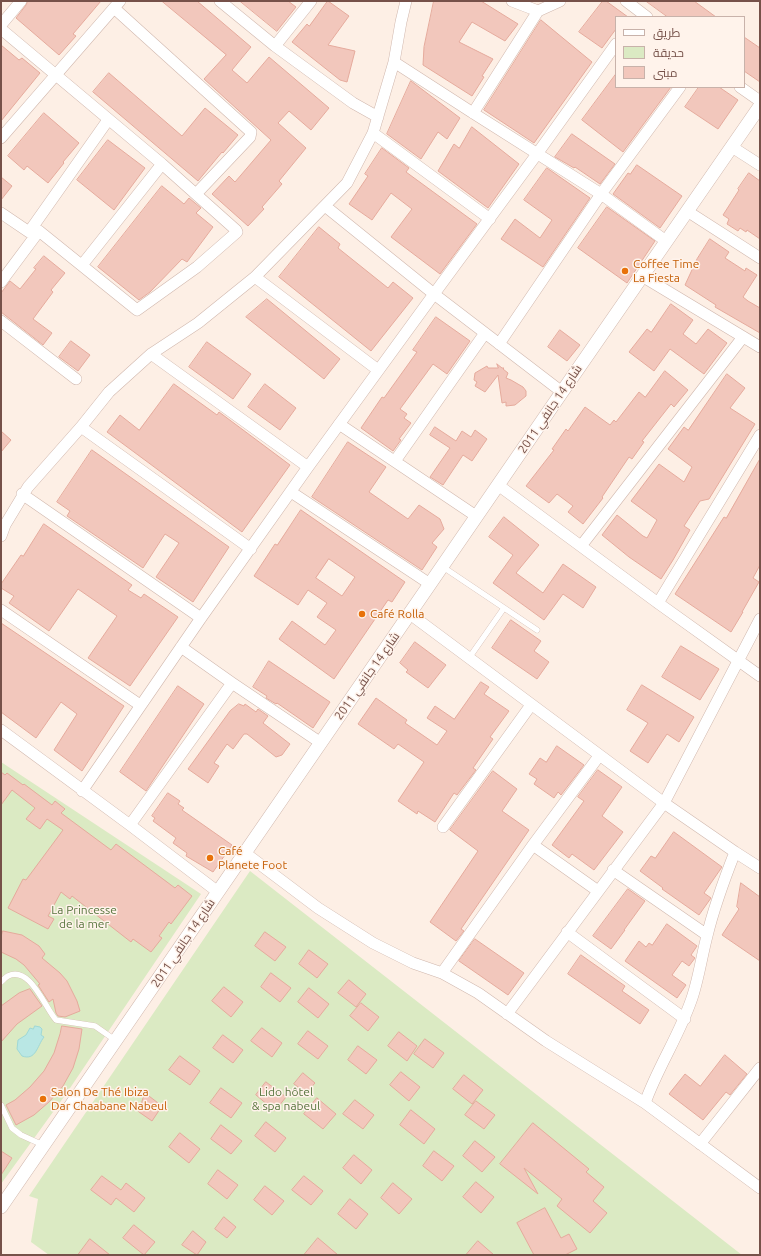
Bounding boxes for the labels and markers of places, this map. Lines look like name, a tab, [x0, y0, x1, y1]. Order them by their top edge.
place label: Coffee Time La Fiesta	[633, 257, 699, 285]
marker: Coffee Time La Fiesta	[620, 266, 630, 276]
place label: Café Rolla	[370, 607, 424, 621]
marker: Café Rolla	[357, 609, 367, 619]
place label: Café Planete Foot	[218, 844, 287, 872]
marker: Café Planete Foot	[205, 853, 215, 863]
place label: Salon De Thé Ibiza Dar Chaabane Nabeul	[51, 1085, 167, 1113]
marker: Salon De Thé Ibiza Dar Chaabane Nabeul	[38, 1094, 48, 1104]

